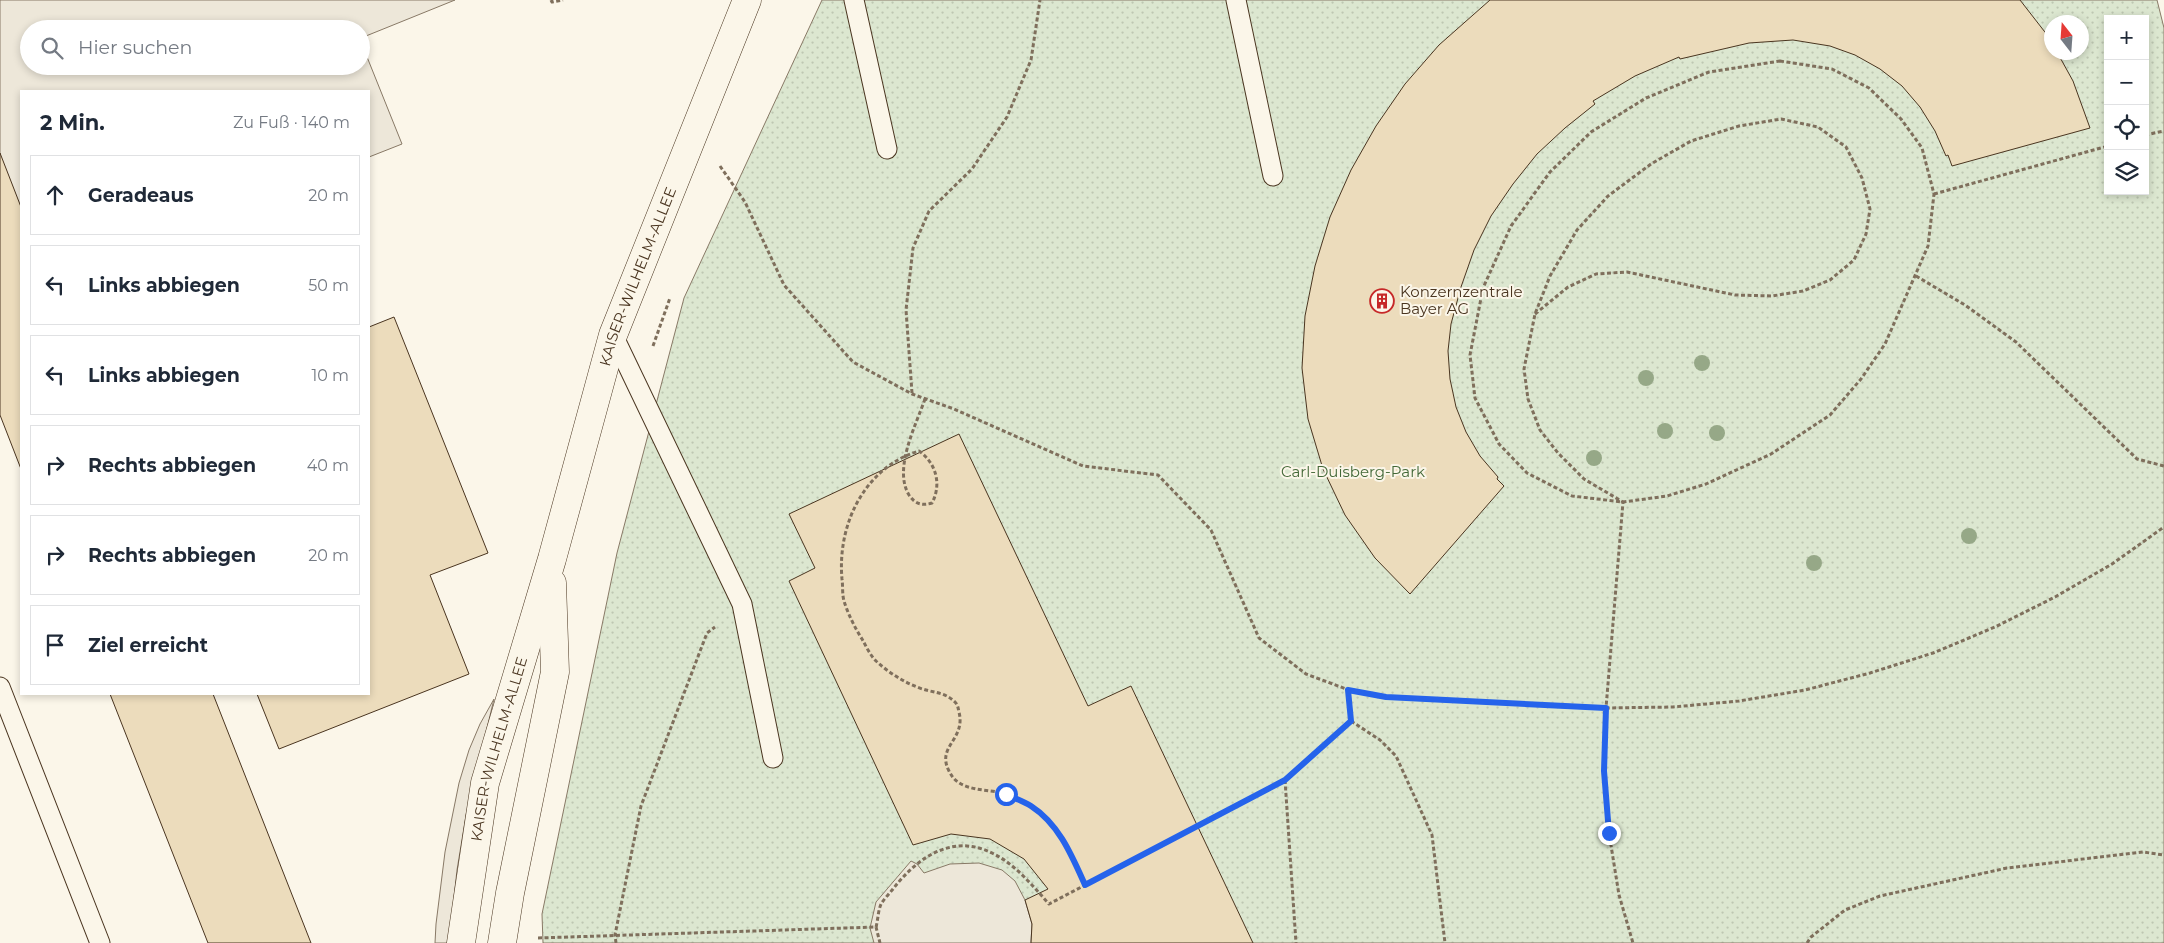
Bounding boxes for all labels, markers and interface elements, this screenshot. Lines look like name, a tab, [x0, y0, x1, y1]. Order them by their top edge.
north arrow	[2044, 15, 2089, 60]
map controls	[2104, 15, 2149, 195]
button: +	[2104, 15, 2149, 60]
search box	[20, 20, 370, 75]
icon: search	[38, 34, 66, 62]
text: Hier suchen	[78, 36, 192, 59]
button: −	[2104, 60, 2149, 105]
button: locate	[2104, 105, 2149, 150]
text: 2 Min.	[40, 110, 105, 135]
text: Zu Fuß · 140 m	[233, 113, 350, 132]
button: layers	[2104, 150, 2149, 195]
icon: ahead	[41, 181, 69, 209]
text: Geradeaus	[88, 184, 194, 207]
street label: KAISER-WILHELM-ALLEE	[595, 184, 680, 368]
text: 20 m	[308, 186, 349, 205]
icon: left	[41, 271, 69, 299]
text: Links abbiegen	[88, 274, 240, 297]
text: 50 m	[308, 276, 349, 295]
place label: Konzernzentrale Bayer AG	[1400, 282, 1523, 318]
building icon: Konzernzentrale Bayer AG	[1369, 288, 1395, 314]
icon: left	[41, 361, 69, 389]
text: Links abbiegen	[88, 364, 240, 387]
text: 10 m	[311, 366, 349, 385]
icon: right	[41, 451, 69, 479]
text: Rechts abbiegen	[88, 454, 256, 477]
text: 40 m	[307, 456, 349, 475]
park label: Carl-Duisberg-Park	[1281, 462, 1425, 481]
icon: right	[41, 541, 69, 569]
text: Rechts abbiegen	[88, 544, 256, 567]
text: 20 m	[308, 546, 349, 565]
icon: arrive	[41, 631, 69, 659]
text: Ziel erreicht	[88, 634, 208, 657]
street label: KAISER-WILHELM-ALLEE	[466, 654, 531, 843]
route start	[995, 783, 1018, 806]
route end	[1598, 822, 1621, 845]

